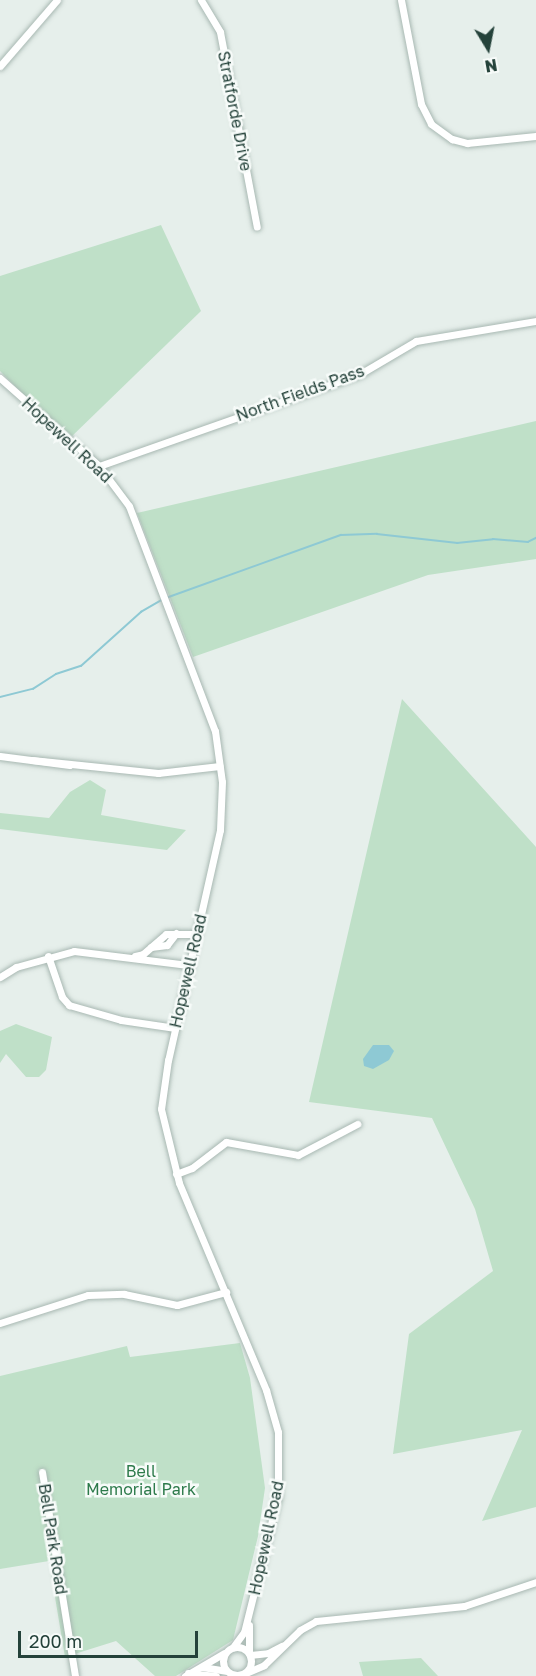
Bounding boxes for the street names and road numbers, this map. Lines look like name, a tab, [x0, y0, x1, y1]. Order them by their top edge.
street label: Stratforde Drive	[214, 49, 256, 173]
street label: North Fields Pass	[233, 361, 367, 425]
street label: Hopewell Road	[18, 393, 116, 487]
street label: Hopewell Road	[166, 912, 210, 1030]
street label: Hopewell Road	[245, 1479, 287, 1597]
street label: Bell Park Road	[35, 1482, 71, 1596]

